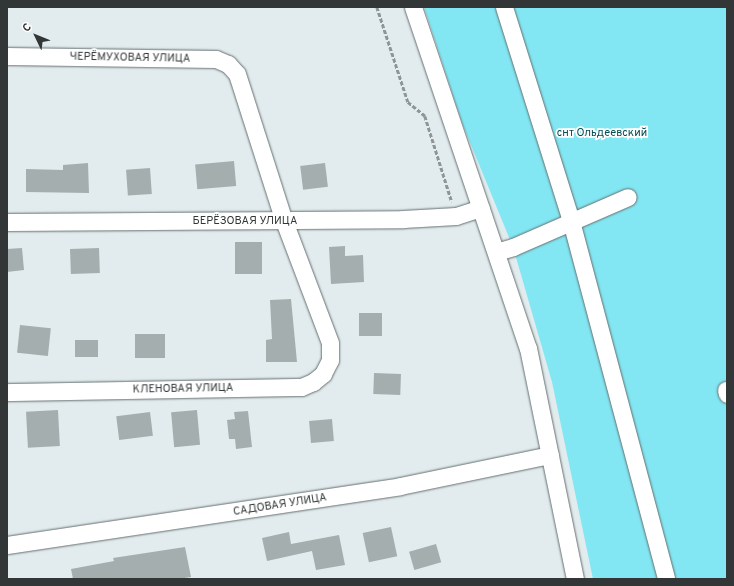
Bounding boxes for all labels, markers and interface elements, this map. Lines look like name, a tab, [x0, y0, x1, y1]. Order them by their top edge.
north arrow	[16, 16, 56, 56]
text: С	[20, 20, 35, 35]
street label: ЧЕРЁМУХОВАЯ УЛИЦА	[69, 50, 191, 66]
park label: снт Ольдеевский	[557, 126, 647, 140]
street label: БЕРЁЗОВАЯ УЛИЦА	[193, 214, 297, 228]
street label: КЛЕНОВАЯ УЛИЦА	[133, 382, 233, 396]
street label: САДОВАЯ УЛИЦА	[232, 491, 328, 519]

